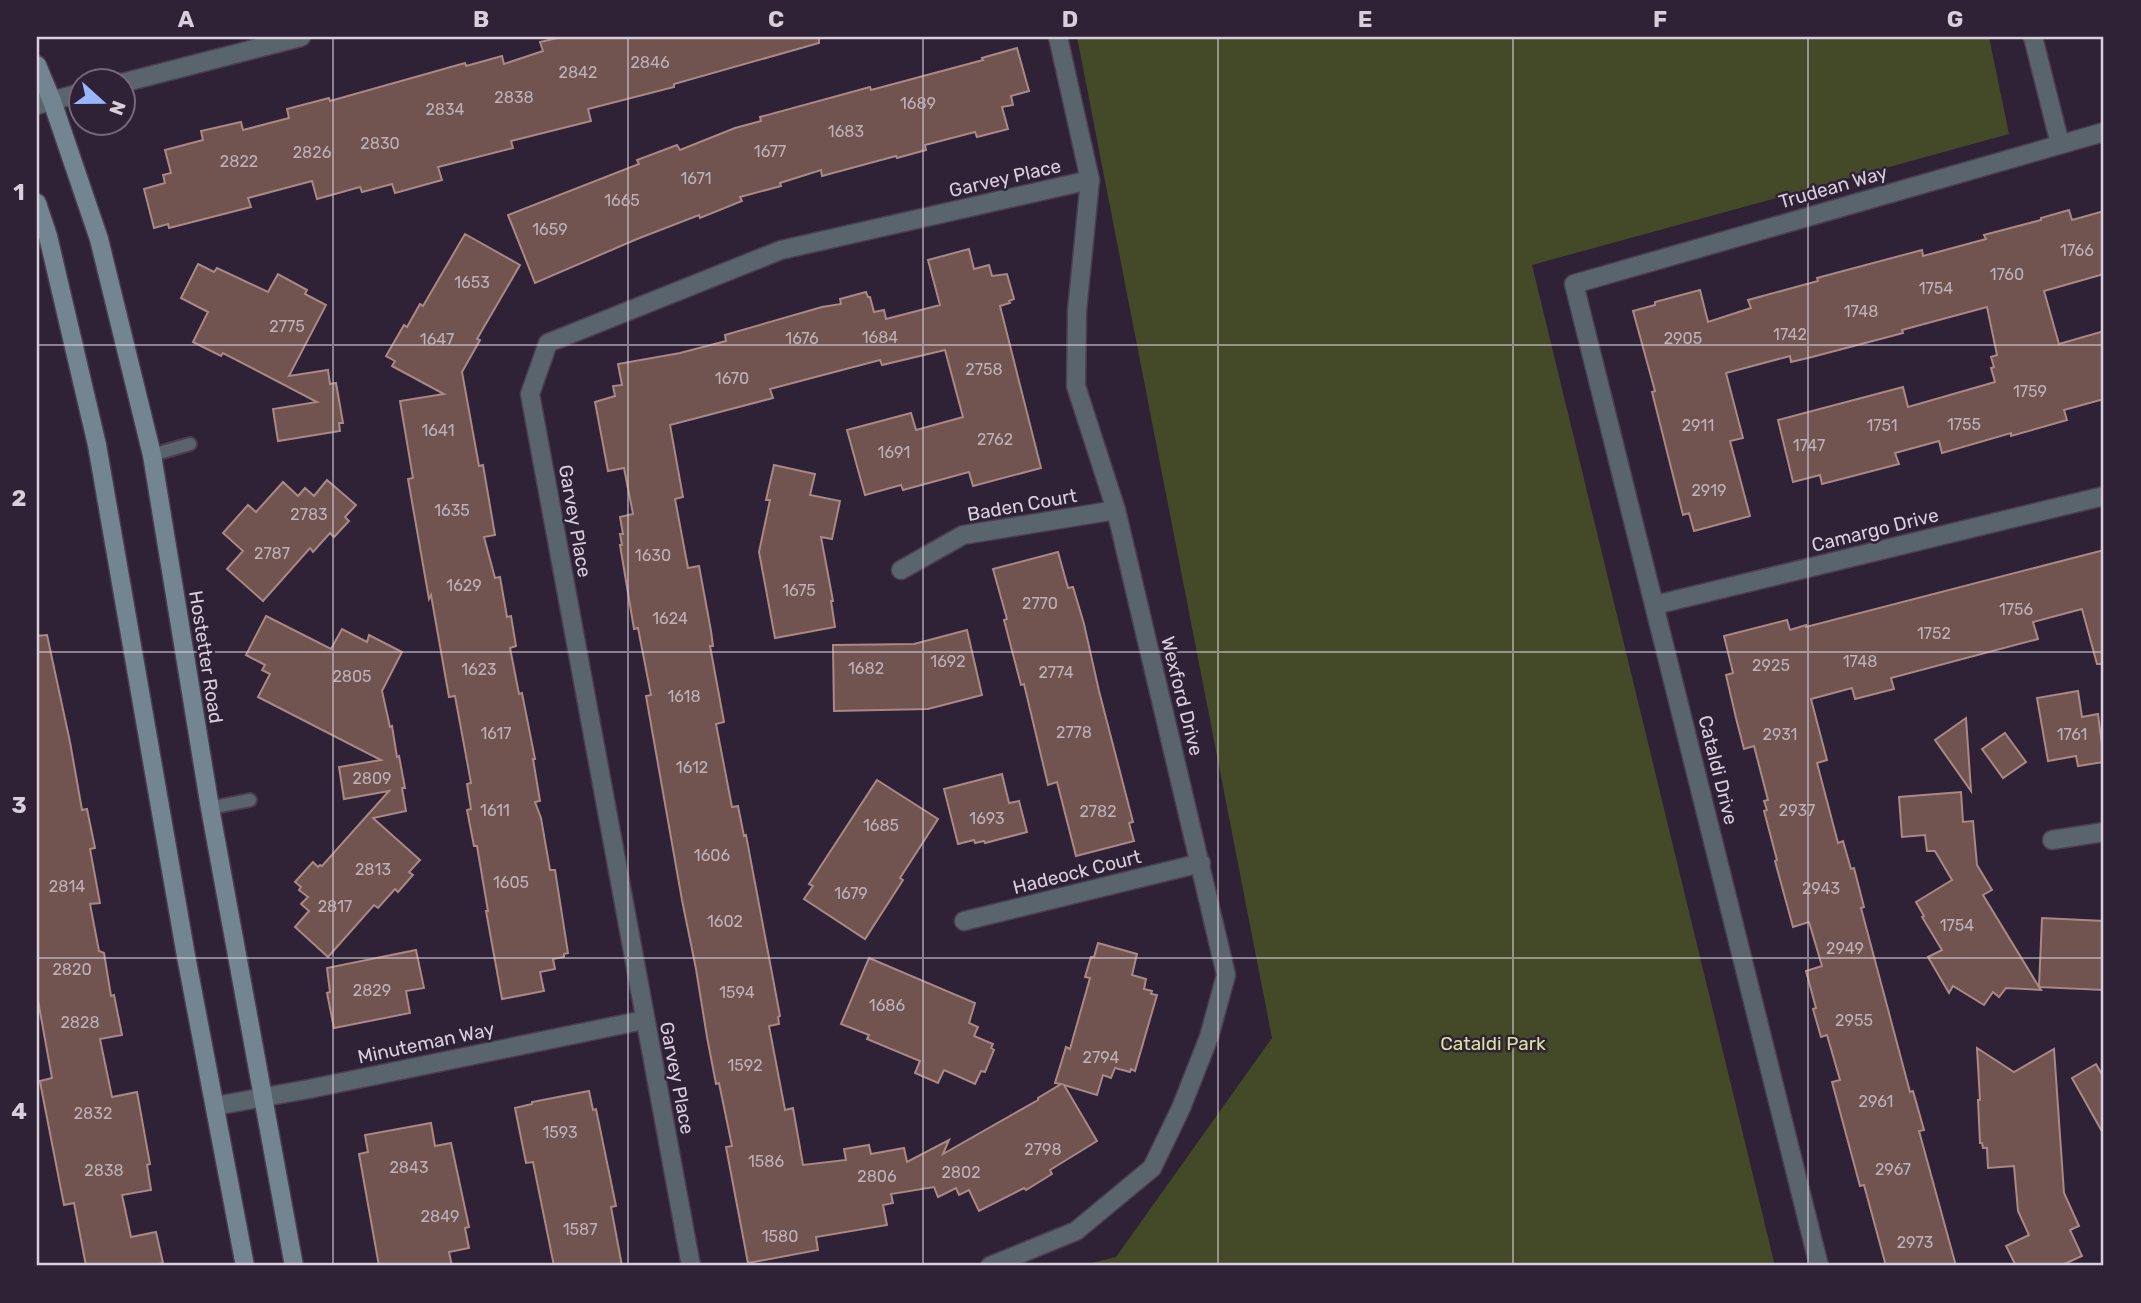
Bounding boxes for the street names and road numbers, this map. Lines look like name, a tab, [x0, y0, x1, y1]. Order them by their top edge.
street label: Garvey Place	[947, 154, 1063, 202]
street label: Trudean Way	[1776, 161, 1890, 213]
street label: Garvey Place	[554, 463, 596, 579]
street label: Baden Court	[965, 484, 1079, 526]
street label: Camargo Drive	[1809, 503, 1941, 557]
street label: Hostetter Road	[184, 589, 228, 725]
street label: Wexford Drive	[1156, 634, 1208, 758]
street label: Cataldi Drive	[1693, 713, 1743, 827]
street label: Hadeock Court	[1011, 845, 1144, 899]
street label: Minuteman Way	[355, 1017, 497, 1069]
street label: Garvey Place	[655, 1020, 699, 1136]

